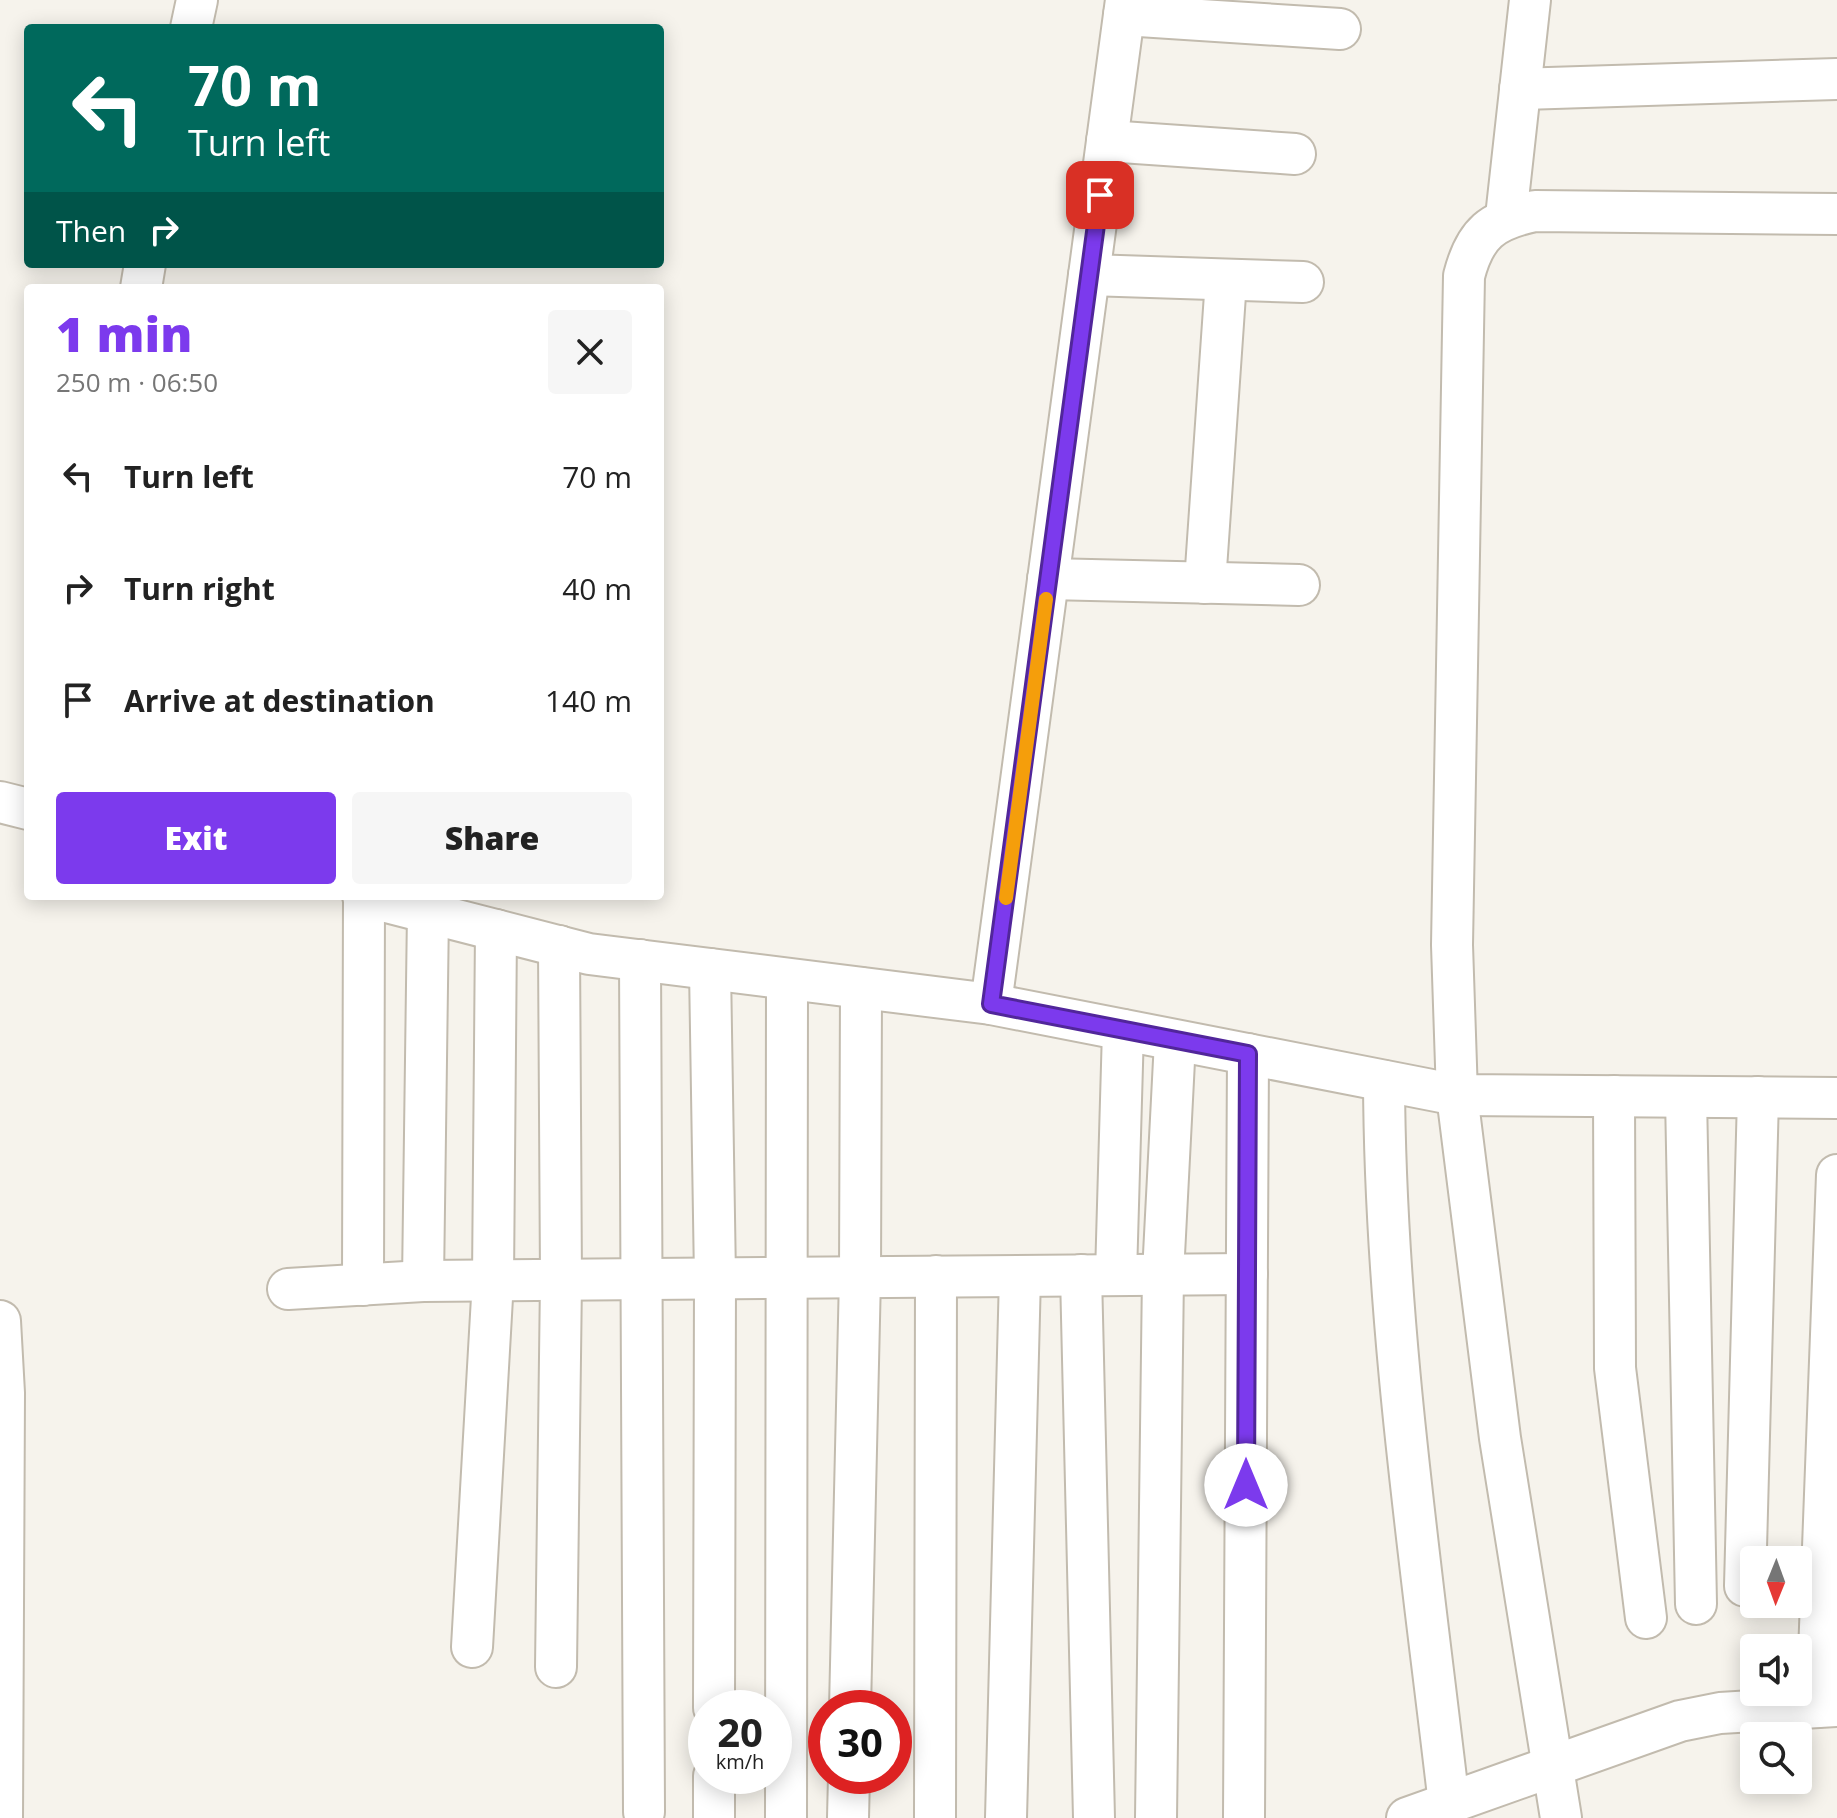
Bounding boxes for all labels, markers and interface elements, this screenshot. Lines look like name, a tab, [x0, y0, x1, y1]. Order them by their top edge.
text: 70 m	[188, 46, 322, 122]
icon: left	[56, 56, 160, 160]
text: Turn left	[188, 118, 330, 167]
pin	[1066, 161, 1134, 229]
icon: arrive	[1078, 173, 1122, 217]
icon: right	[142, 208, 186, 252]
text: Then	[56, 210, 126, 251]
text: 1 min	[56, 301, 192, 366]
button: close	[548, 310, 632, 394]
text: 250 m · 06:50	[56, 364, 218, 400]
icon: left	[56, 454, 100, 498]
text: Turn left	[124, 456, 254, 497]
text: 70 m	[562, 456, 632, 497]
icon: right	[56, 566, 100, 610]
text: Turn right	[124, 568, 275, 609]
text: 40 m	[562, 568, 632, 609]
icon: arrive	[56, 678, 100, 722]
text: Arrive at destination	[124, 680, 435, 721]
text: 140 m	[545, 680, 632, 721]
button: Exit	[56, 792, 336, 884]
button: Share	[352, 792, 632, 884]
position arrow	[1204, 1443, 1288, 1527]
north arrow	[1740, 1546, 1812, 1618]
map controls	[1740, 1546, 1812, 1794]
button: sound	[1740, 1634, 1812, 1706]
speed limit sign: 30	[808, 1690, 912, 1794]
text: 20	[717, 1704, 763, 1759]
button: search	[1740, 1722, 1812, 1794]
text: km/h	[716, 1748, 764, 1775]

